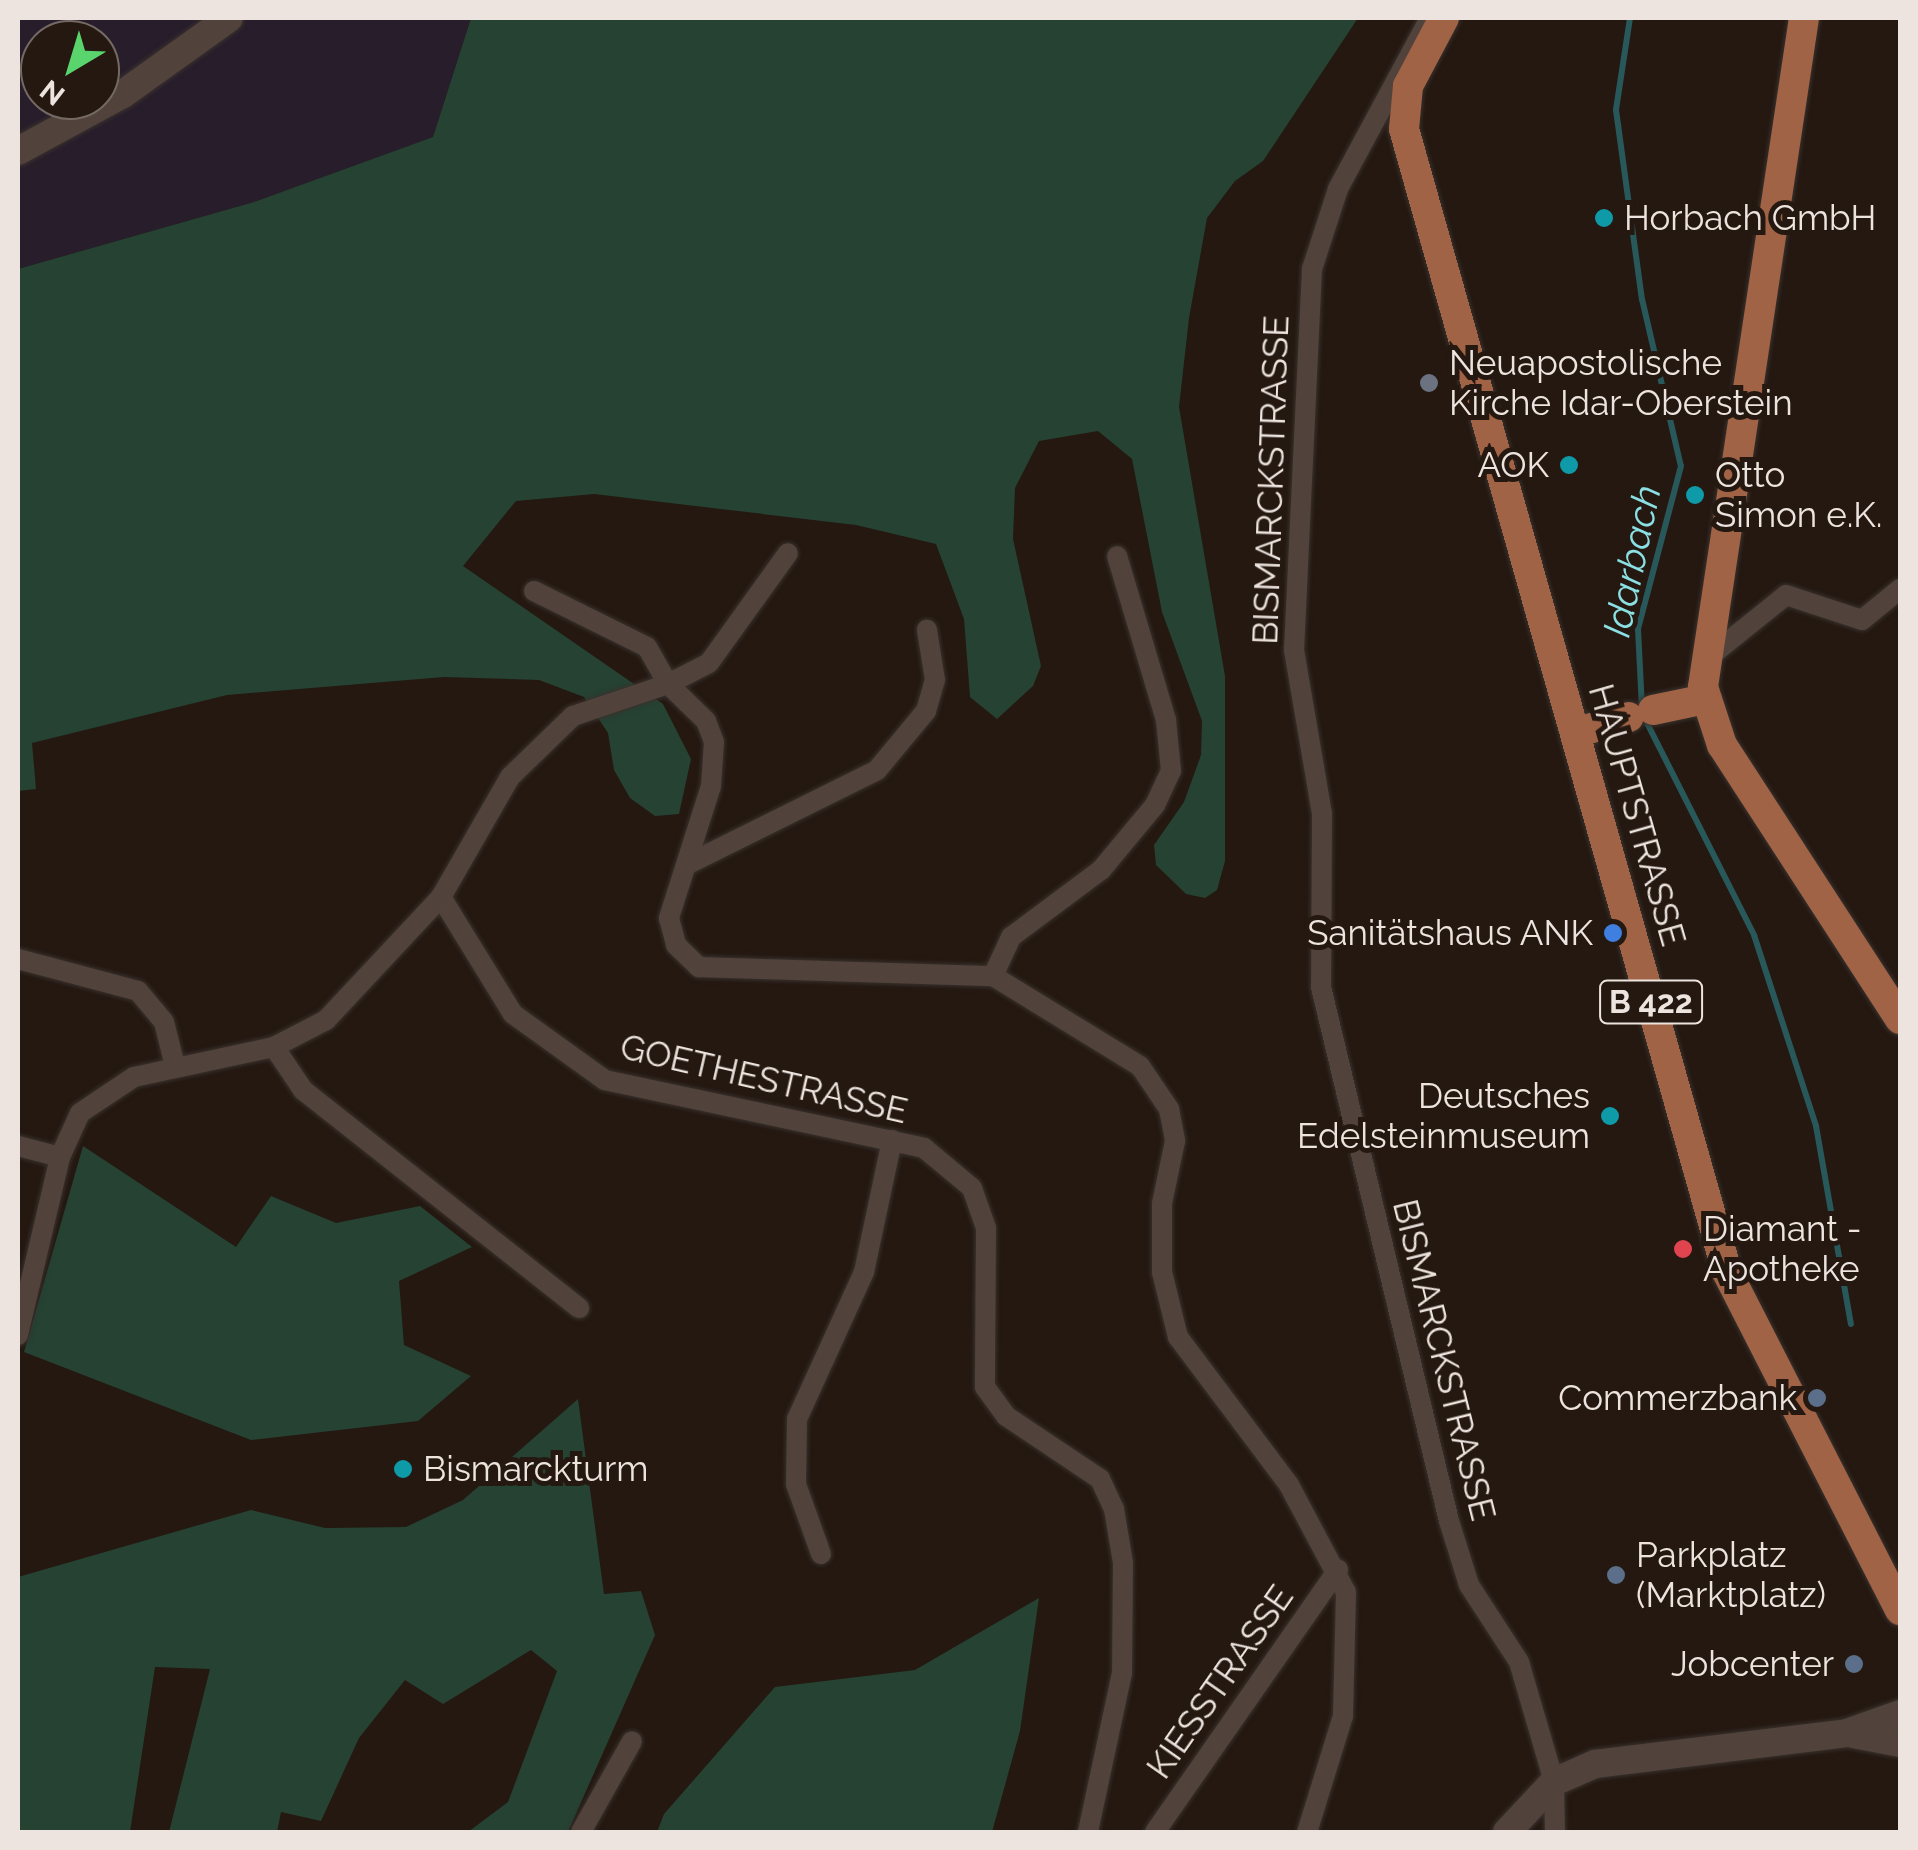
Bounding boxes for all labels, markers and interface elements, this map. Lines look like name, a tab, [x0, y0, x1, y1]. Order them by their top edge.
north arrow	[20, 20, 120, 120]
text: N	[34, 73, 71, 112]
place label: Horbach GmbH	[1624, 197, 1876, 239]
marker: Horbach GmbH	[1593, 207, 1615, 229]
street label: BISMARCKSTRASSE	[1244, 315, 1298, 645]
place label: Neuapostolische Kirche Idar-Oberstein	[1449, 342, 1793, 424]
marker: Neuapostolische Kirche Idar-Oberstein	[1418, 372, 1440, 394]
place label: AOK	[1477, 444, 1549, 486]
marker: AOK	[1558, 454, 1580, 476]
place label: Otto Simon e.K.	[1715, 454, 1882, 536]
water label: Idarbach	[1594, 481, 1670, 641]
marker: Otto Simon e.K.	[1684, 484, 1706, 506]
street label: HAUPTSTRASSE	[1580, 679, 1694, 951]
place label: Sanitätshaus ANK	[1306, 912, 1593, 954]
marker: Sanitätshaus ANK	[1602, 922, 1624, 944]
road number: B 422	[1598, 975, 1704, 1029]
street label: GOETHESTRASSE	[616, 1026, 912, 1132]
place label: Deutsches Edelsteinmuseum	[1297, 1075, 1590, 1157]
marker: Deutsches Edelsteinmuseum	[1599, 1105, 1621, 1127]
street label: BISMARCKSTRASSE	[1384, 1195, 1504, 1525]
place label: Diamant - Apotheke	[1703, 1208, 1862, 1290]
marker: Diamant - Apotheke	[1672, 1238, 1694, 1260]
place label: Commerzbank	[1558, 1377, 1797, 1419]
marker: Commerzbank	[1806, 1387, 1828, 1409]
place label: Bismarckturm	[423, 1448, 649, 1490]
marker: Bismarckturm	[392, 1458, 414, 1480]
place label: Parkplatz (Marktplatz)	[1636, 1534, 1826, 1616]
marker: Parkplatz (Marktplatz)	[1605, 1564, 1627, 1586]
street label: KIESSTRASSE	[1138, 1577, 1302, 1787]
place label: Jobcenter	[1671, 1643, 1834, 1685]
marker: Jobcenter	[1843, 1653, 1865, 1675]

